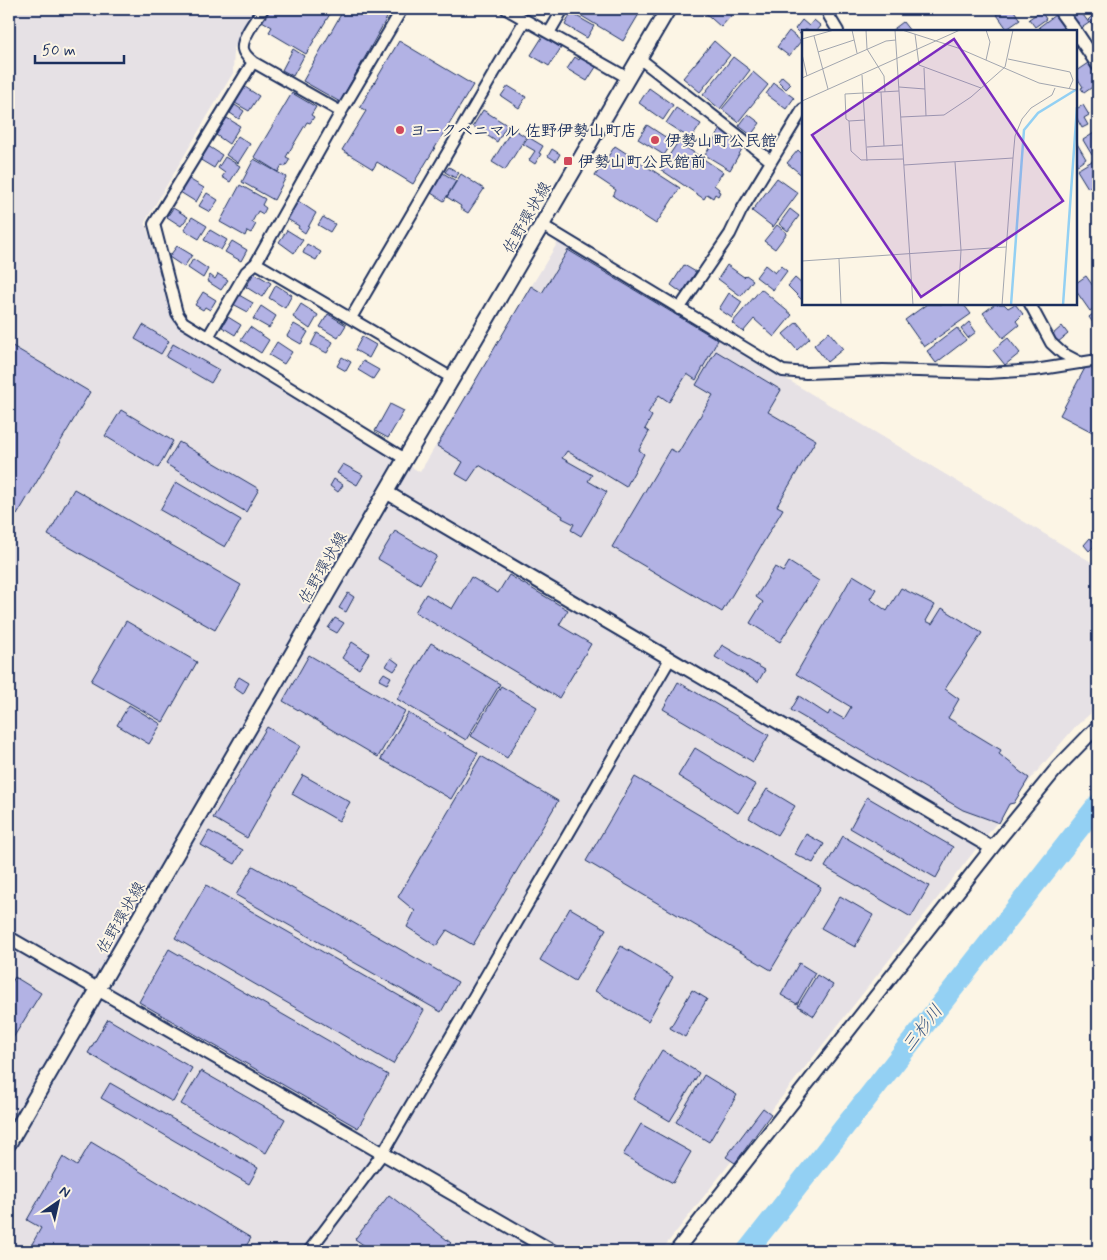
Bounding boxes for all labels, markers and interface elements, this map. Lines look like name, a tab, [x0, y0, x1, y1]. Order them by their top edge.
inset map	[802, 30, 1077, 305]
scale bar	[35, 32, 124, 64]
text: 50 m	[42, 41, 76, 61]
place label: ヨークベニマル 佐野伊勢山町店	[410, 121, 637, 142]
marker: ヨークベニマル 佐野伊勢山町店	[394, 124, 406, 136]
place label: 伊勢山町公民館	[665, 131, 777, 152]
marker: 伊勢山町公民館	[649, 134, 661, 146]
place label: 伊勢山町公民館前	[578, 152, 706, 173]
marker: 伊勢山町公民館前	[562, 155, 574, 167]
street label: 佐野環状線	[498, 178, 556, 258]
street label: 佐野環状線	[294, 528, 352, 608]
street label: 佐野環状線	[92, 878, 150, 958]
water label: 三杉川	[897, 1000, 949, 1057]
north arrow	[32, 1178, 82, 1228]
text: N	[56, 1182, 74, 1202]

